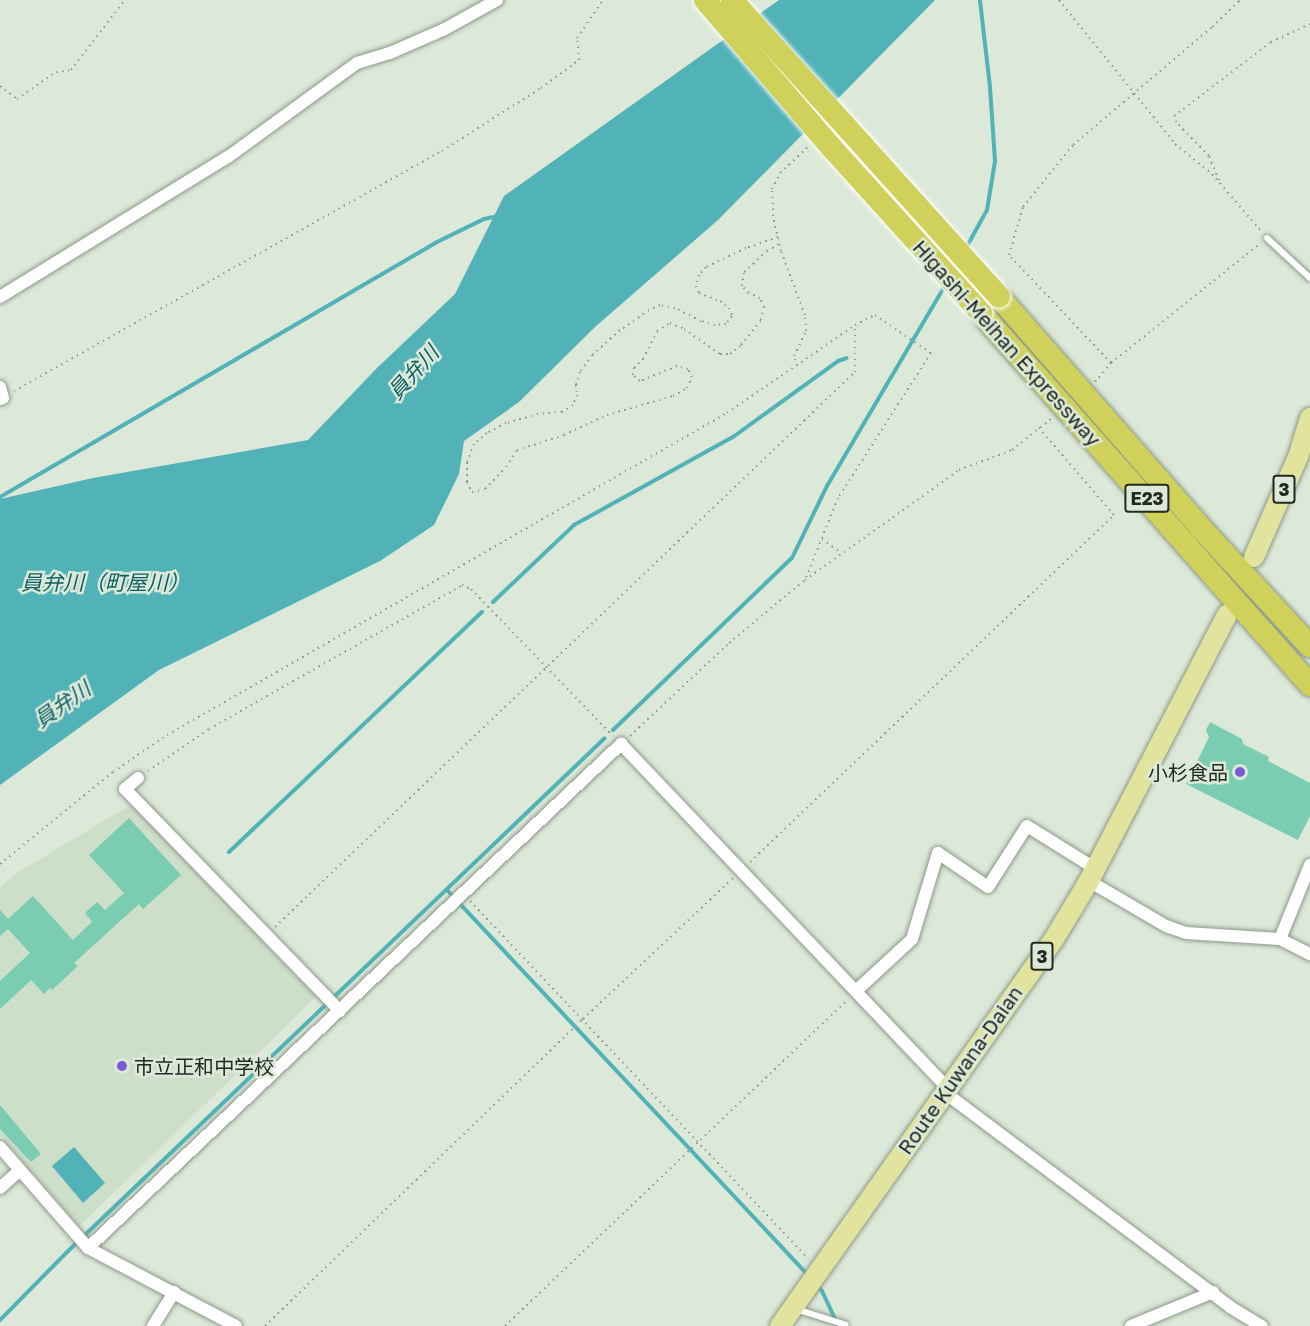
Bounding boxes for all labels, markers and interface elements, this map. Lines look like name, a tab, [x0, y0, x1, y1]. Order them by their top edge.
street label: Higashi-Meihan Expressway	[908, 235, 1106, 451]
water label: 員弁川	[383, 340, 443, 404]
road number: 3	[1272, 474, 1296, 504]
road number: E23	[1123, 483, 1171, 513]
water label: 員弁川（町屋川）	[21, 569, 189, 595]
water label: 員弁川	[29, 676, 95, 732]
place label: 小杉食品	[1148, 760, 1228, 784]
marker: 小杉食品	[1233, 765, 1247, 779]
road number: 3	[1030, 941, 1054, 971]
street label: Route Kuwana-Daian	[893, 981, 1027, 1159]
place label: 市立正和中学校	[134, 1054, 274, 1078]
marker: 市立正和中学校	[115, 1059, 129, 1073]

